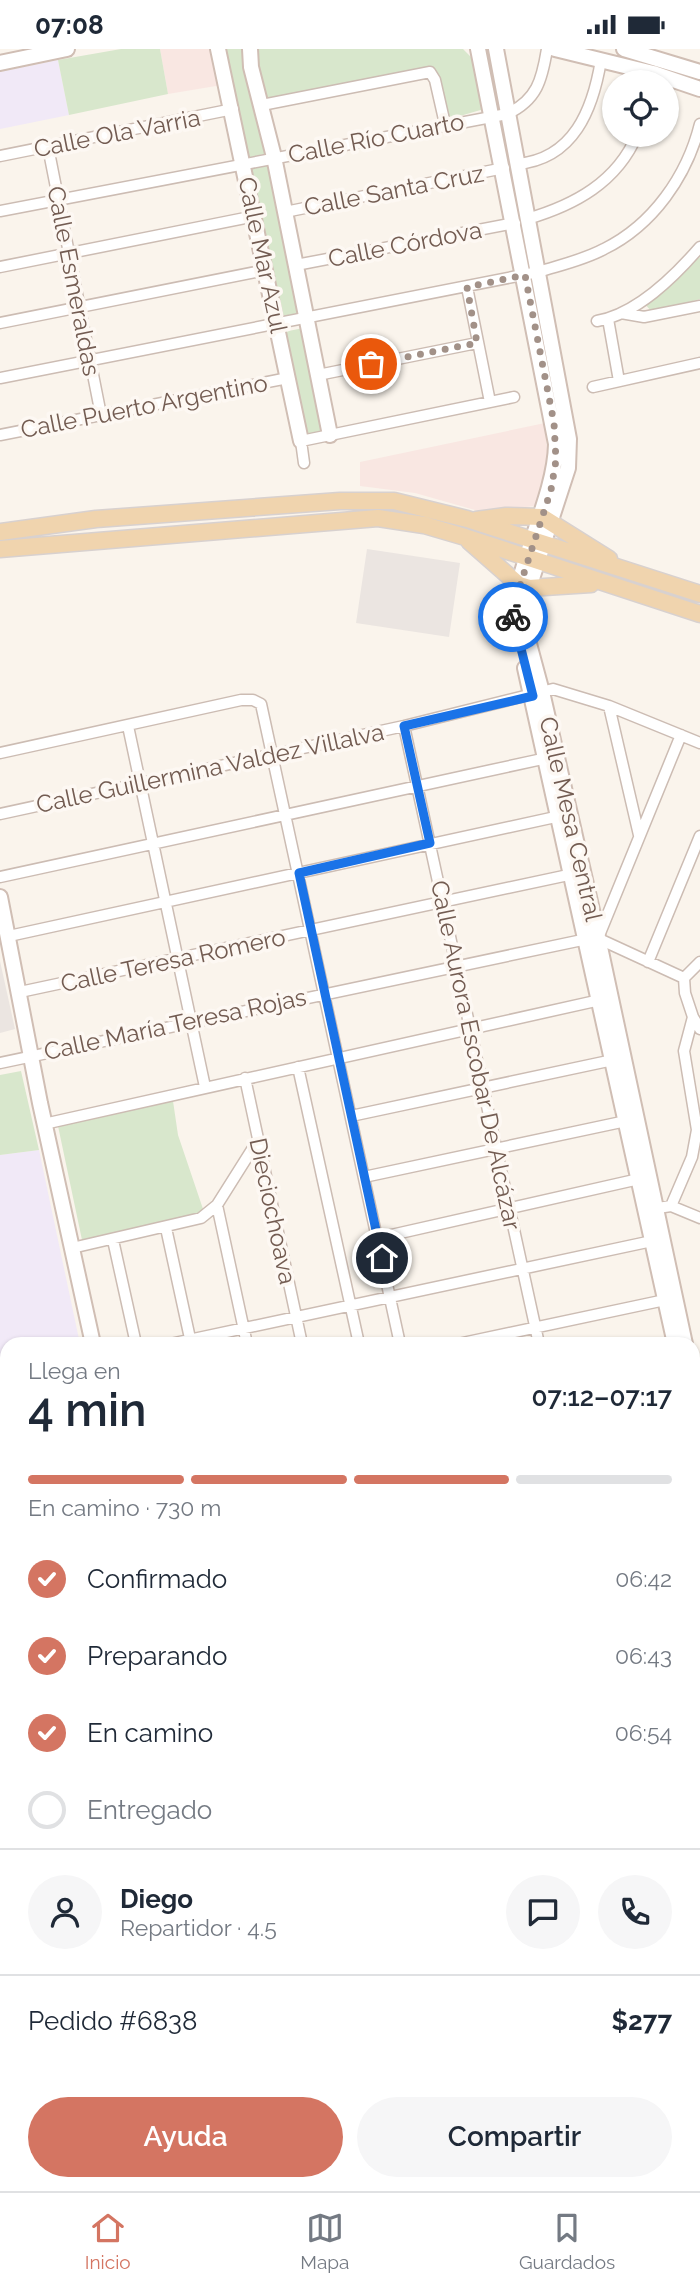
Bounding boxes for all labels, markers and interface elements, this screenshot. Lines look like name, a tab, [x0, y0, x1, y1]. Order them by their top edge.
text: 07:08	[35, 10, 104, 40]
map controls	[602, 70, 679, 147]
button: locate	[602, 70, 679, 147]
street label: Calle Ola Varria	[31, 103, 203, 163]
street label: Calle Río Cuarto	[286, 107, 466, 169]
street label: Calle Santa Cruz	[302, 158, 486, 222]
street label: Calle Mar Azul	[232, 174, 294, 336]
street label: Calle Esmeraldas	[41, 184, 107, 378]
street label: Calle Córdova	[326, 215, 484, 273]
pin	[341, 334, 401, 394]
icon: bag	[352, 345, 390, 383]
street label: Calle Puerto Argentino	[18, 368, 270, 444]
courier	[478, 582, 548, 652]
icon: bike	[494, 598, 532, 636]
street label: Calle Mesa Central	[533, 714, 609, 925]
street label: Calle Guillermina Valdez Villalva	[34, 717, 386, 819]
street label: Calle Aurora Escobar De Alcázar	[425, 878, 527, 1233]
street label: Calle Teresa Romero	[58, 922, 288, 998]
street label: Calle María Teresa Rojas	[41, 982, 309, 1066]
street label: Dieciochoava	[243, 1135, 303, 1287]
pin	[352, 1228, 412, 1288]
icon: home	[363, 1239, 401, 1277]
text: Llega en	[28, 1357, 121, 1384]
text: 07:12–07:17	[532, 1382, 672, 1412]
text: 4 min	[28, 1383, 147, 1437]
text: En camino · 730 m	[28, 1494, 221, 1521]
icon: check	[28, 1560, 66, 1598]
text: Confirmado	[87, 1564, 227, 1594]
text: 06:42	[615, 1565, 672, 1592]
icon: check	[28, 1637, 66, 1675]
text: Preparando	[87, 1641, 227, 1671]
text: 06:43	[615, 1642, 672, 1669]
icon: check	[28, 1714, 66, 1752]
text: En camino	[87, 1718, 213, 1748]
text: 06:54	[615, 1719, 672, 1746]
text: Entregado	[87, 1795, 212, 1825]
button: person	[28, 1875, 102, 1949]
button: chat	[506, 1875, 580, 1949]
button: phone	[598, 1875, 672, 1949]
text: Diego	[120, 1884, 193, 1914]
text: Repartidor · 4.5	[120, 1914, 277, 1941]
text: Pedido #6838	[28, 2006, 197, 2036]
text: $277	[612, 2006, 672, 2036]
button: Ayuda	[28, 2097, 343, 2177]
button: Compartir	[357, 2097, 672, 2177]
tab: Inicio	[85, 2209, 131, 2273]
tab: Mapa	[300, 2209, 349, 2273]
tab: Guardados	[519, 2209, 615, 2273]

